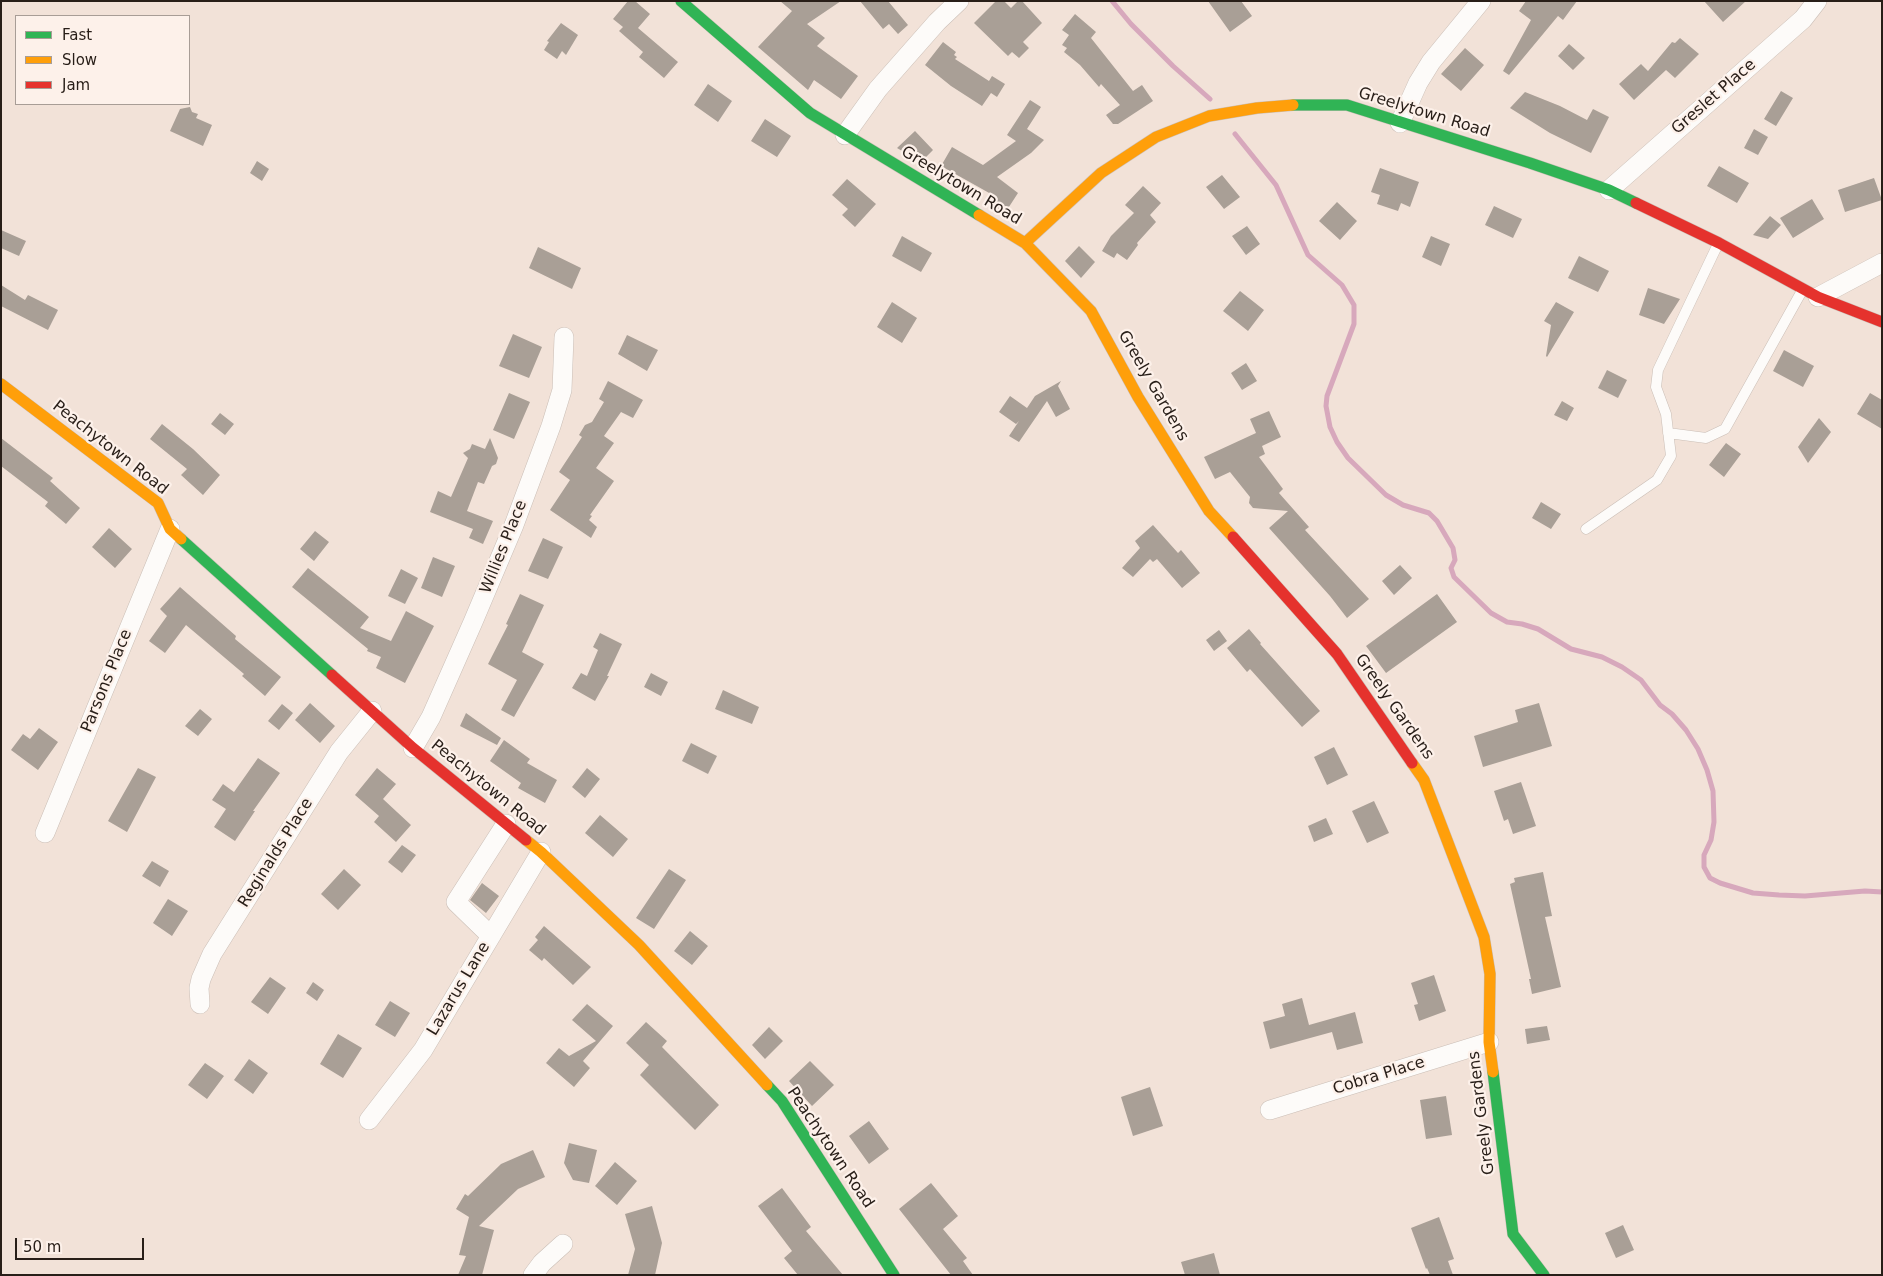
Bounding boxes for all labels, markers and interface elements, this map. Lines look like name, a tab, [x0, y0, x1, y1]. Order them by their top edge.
legend	[15, 15, 190, 105]
text: Fast	[62, 26, 92, 44]
text: Slow	[62, 51, 97, 69]
street label: Greslet Place	[1668, 55, 1760, 139]
text: Jam	[62, 76, 90, 94]
street label: Greelytown Road	[1356, 84, 1492, 142]
street label: Greelytown Road	[897, 143, 1025, 229]
street label: Greely Gardens	[1114, 327, 1192, 445]
street label: Peachytown Road	[48, 397, 172, 499]
street label: Willies Place	[477, 497, 531, 597]
street label: Parsons Place	[78, 627, 136, 735]
street label: Greely Gardens	[1350, 651, 1438, 763]
street label: Peachytown Road	[427, 736, 549, 840]
street label: Reginalds Place	[235, 795, 317, 911]
street label: Lazarus Lane	[424, 939, 494, 1039]
street label: Greely Gardens	[1465, 1050, 1499, 1176]
street label: Cobra Place	[1331, 1053, 1427, 1099]
street label: Peachytown Road	[782, 1084, 878, 1212]
scale bar	[18, 1228, 146, 1260]
text: 50 m	[23, 1238, 61, 1256]

